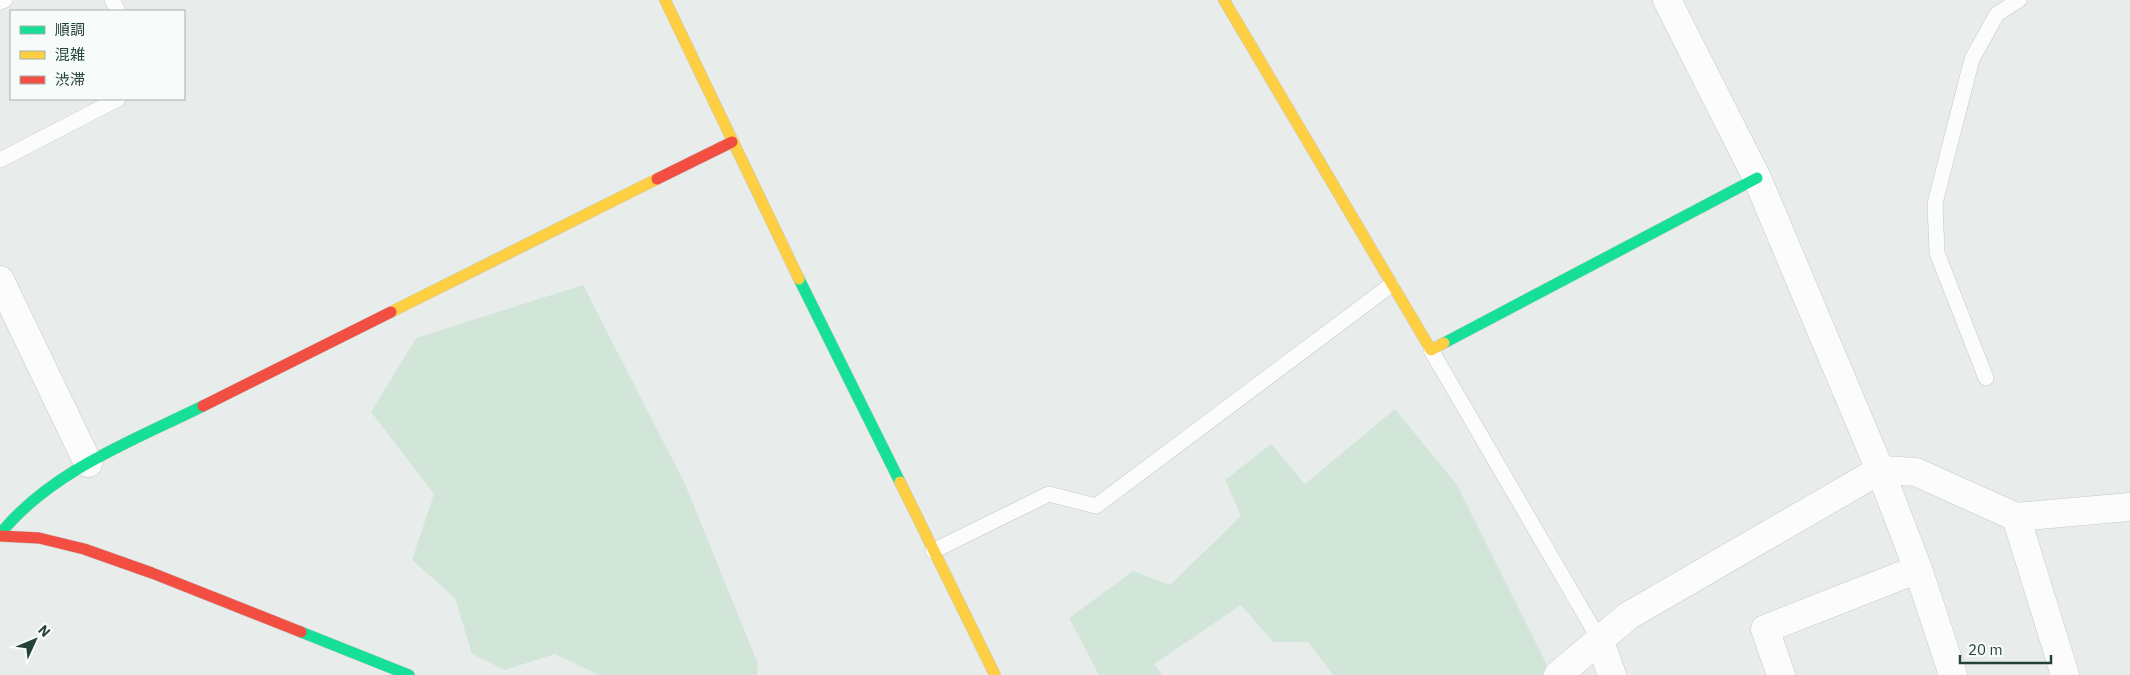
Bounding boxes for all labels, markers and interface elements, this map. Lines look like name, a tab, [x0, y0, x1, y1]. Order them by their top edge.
legend	[10, 10, 185, 100]
text: 順調	[55, 20, 85, 39]
text: 混雑	[55, 45, 85, 64]
text: 渋滞	[55, 70, 85, 89]
north arrow	[10, 615, 60, 665]
text: N	[34, 621, 54, 641]
scale bar	[1960, 632, 2051, 664]
text: 20 m	[1968, 640, 2003, 659]

